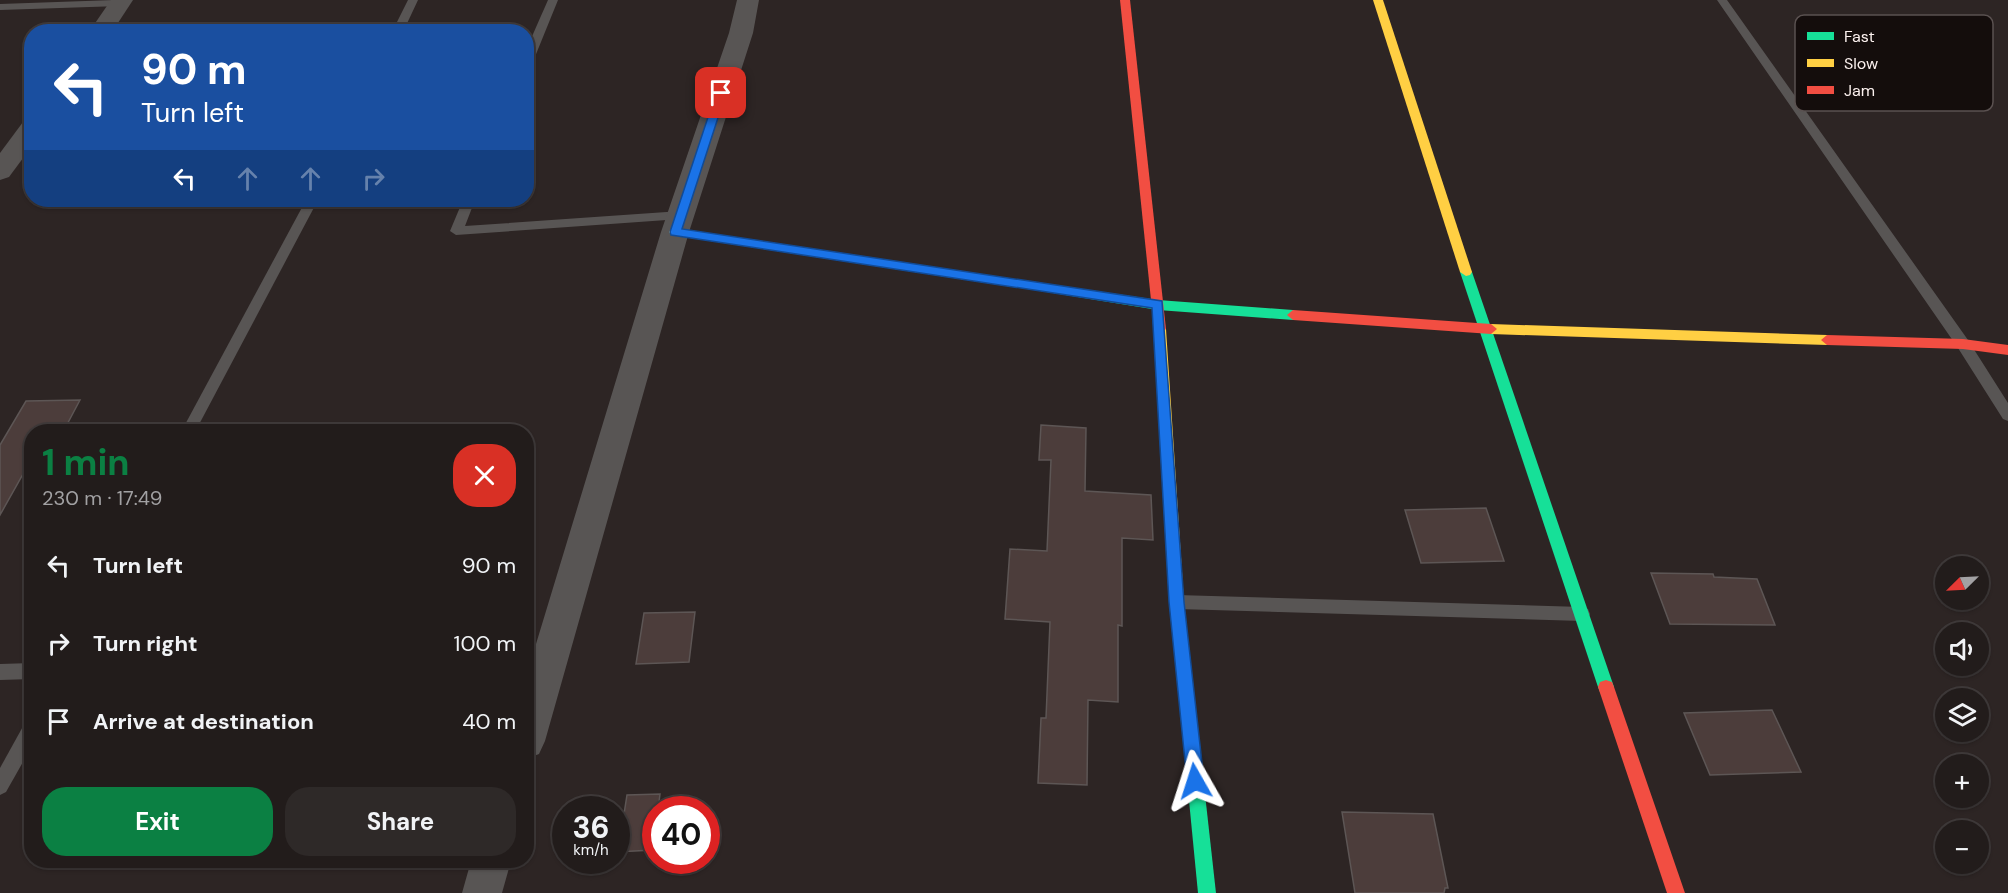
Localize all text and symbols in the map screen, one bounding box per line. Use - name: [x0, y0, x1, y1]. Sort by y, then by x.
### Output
- legend: [1795, 15, 1993, 111]
- text: Fast: [1844, 26, 1875, 47]
- text: 90 m: [141, 42, 247, 97]
- icon: left: [42, 48, 120, 126]
- text: Slow: [1844, 53, 1878, 74]
- pin: [695, 67, 746, 118]
- icon: arrive: [704, 76, 737, 109]
- text: Jam: [1844, 80, 1875, 101]
- text: Turn left: [141, 95, 244, 130]
- icon: left: [168, 162, 201, 195]
- icon: ahead: [231, 162, 264, 195]
- icon: ahead: [294, 162, 327, 195]
- icon: right: [357, 162, 390, 195]
- text: 1 min: [42, 439, 130, 486]
- button: close: [453, 444, 516, 507]
- text: 230 m · 17:49: [42, 485, 162, 511]
- icon: left: [42, 549, 75, 582]
- text: Turn left: [93, 551, 183, 580]
- text: 90 m: [462, 551, 516, 580]
- north arrow: [1935, 556, 1989, 610]
- map controls: [1935, 556, 1989, 874]
- button: sound: [1935, 622, 1989, 676]
- icon: right: [42, 627, 75, 660]
- text: Turn right: [93, 629, 198, 658]
- text: 100 m: [454, 629, 516, 658]
- button: layers: [1935, 688, 1989, 742]
- icon: arrive: [42, 705, 75, 738]
- text: Arrive at destination: [93, 707, 314, 736]
- text: 40 m: [462, 707, 516, 736]
- position arrow: [1163, 749, 1227, 813]
- button: +: [1935, 754, 1989, 808]
- button: Exit: [42, 787, 273, 856]
- button: Share: [285, 787, 516, 856]
- speed limit sign: 40: [642, 796, 720, 874]
- text: 36: [572, 808, 610, 847]
- button: −: [1935, 820, 1989, 874]
- text: km/h: [573, 840, 609, 860]

